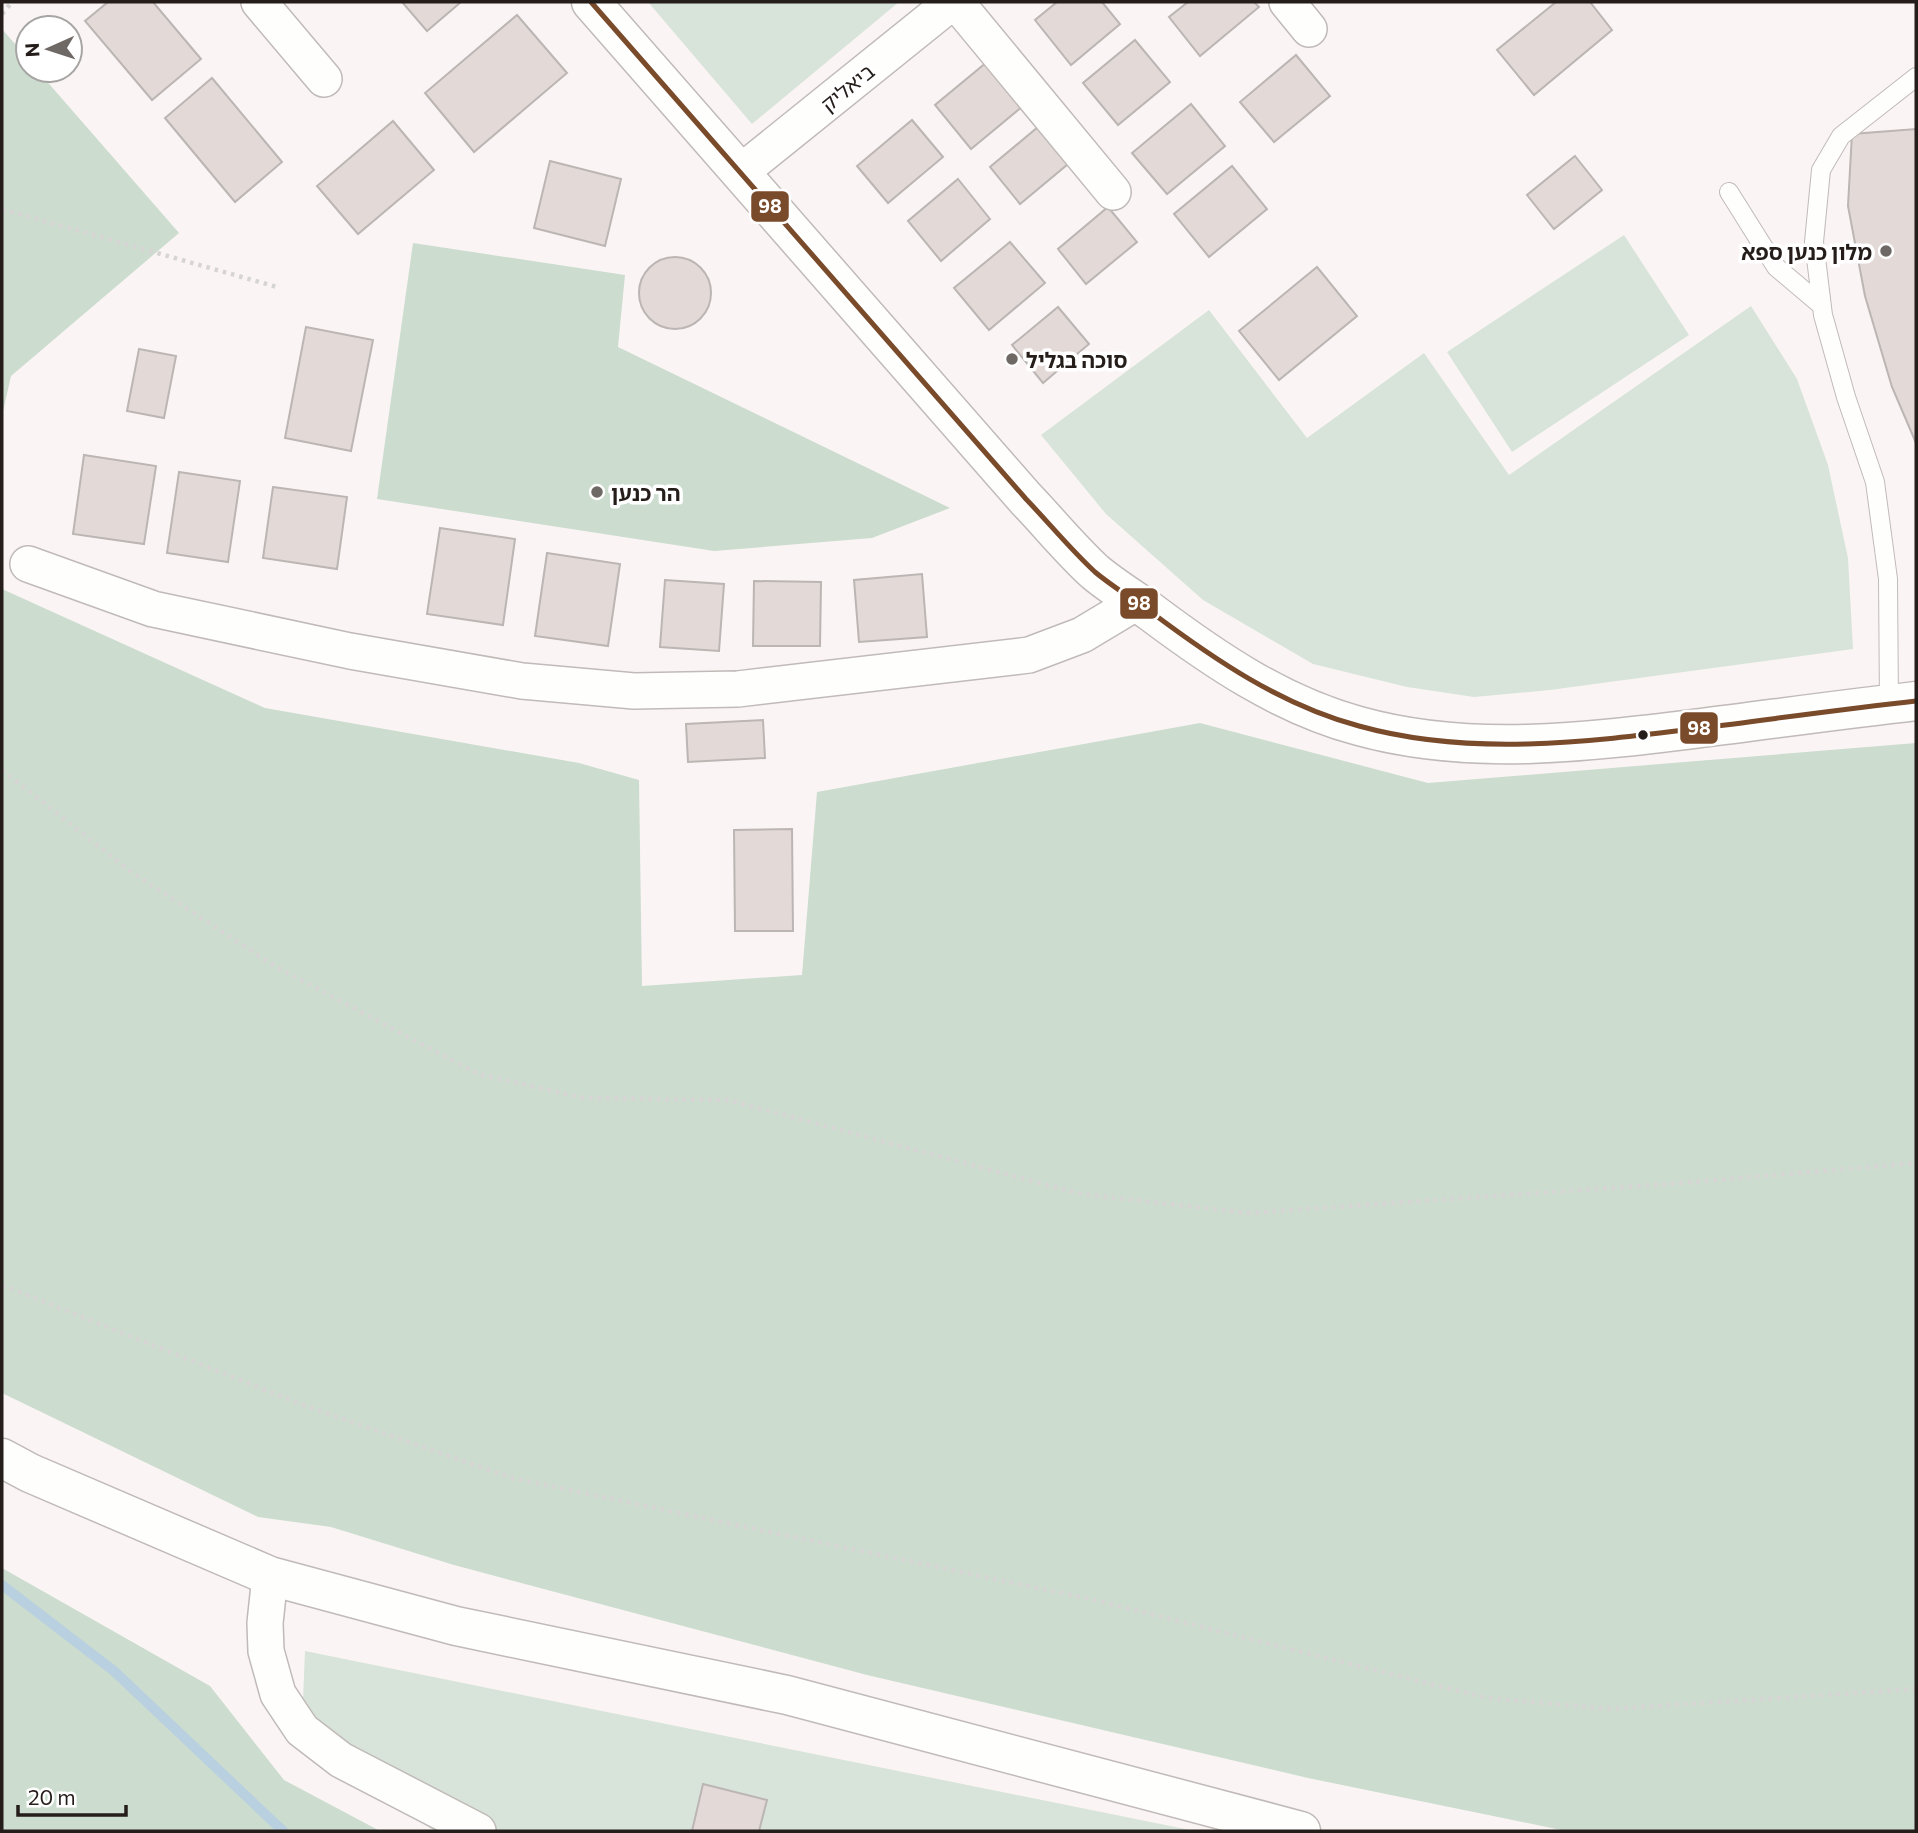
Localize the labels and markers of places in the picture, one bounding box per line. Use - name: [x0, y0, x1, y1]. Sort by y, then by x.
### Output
- place label: מלון כנען ספא: [1741, 239, 1872, 264]
- marker: מלון כנען ספא: [1878, 243, 1894, 259]
- place label: סוכה בגליל: [1026, 347, 1127, 372]
- marker: סוכה בגליל: [1004, 351, 1020, 367]
- place label: הר כנען: [611, 480, 680, 505]
- marker: הר כנען: [589, 484, 605, 500]
- unlabelled marker: [1636, 728, 1650, 742]

